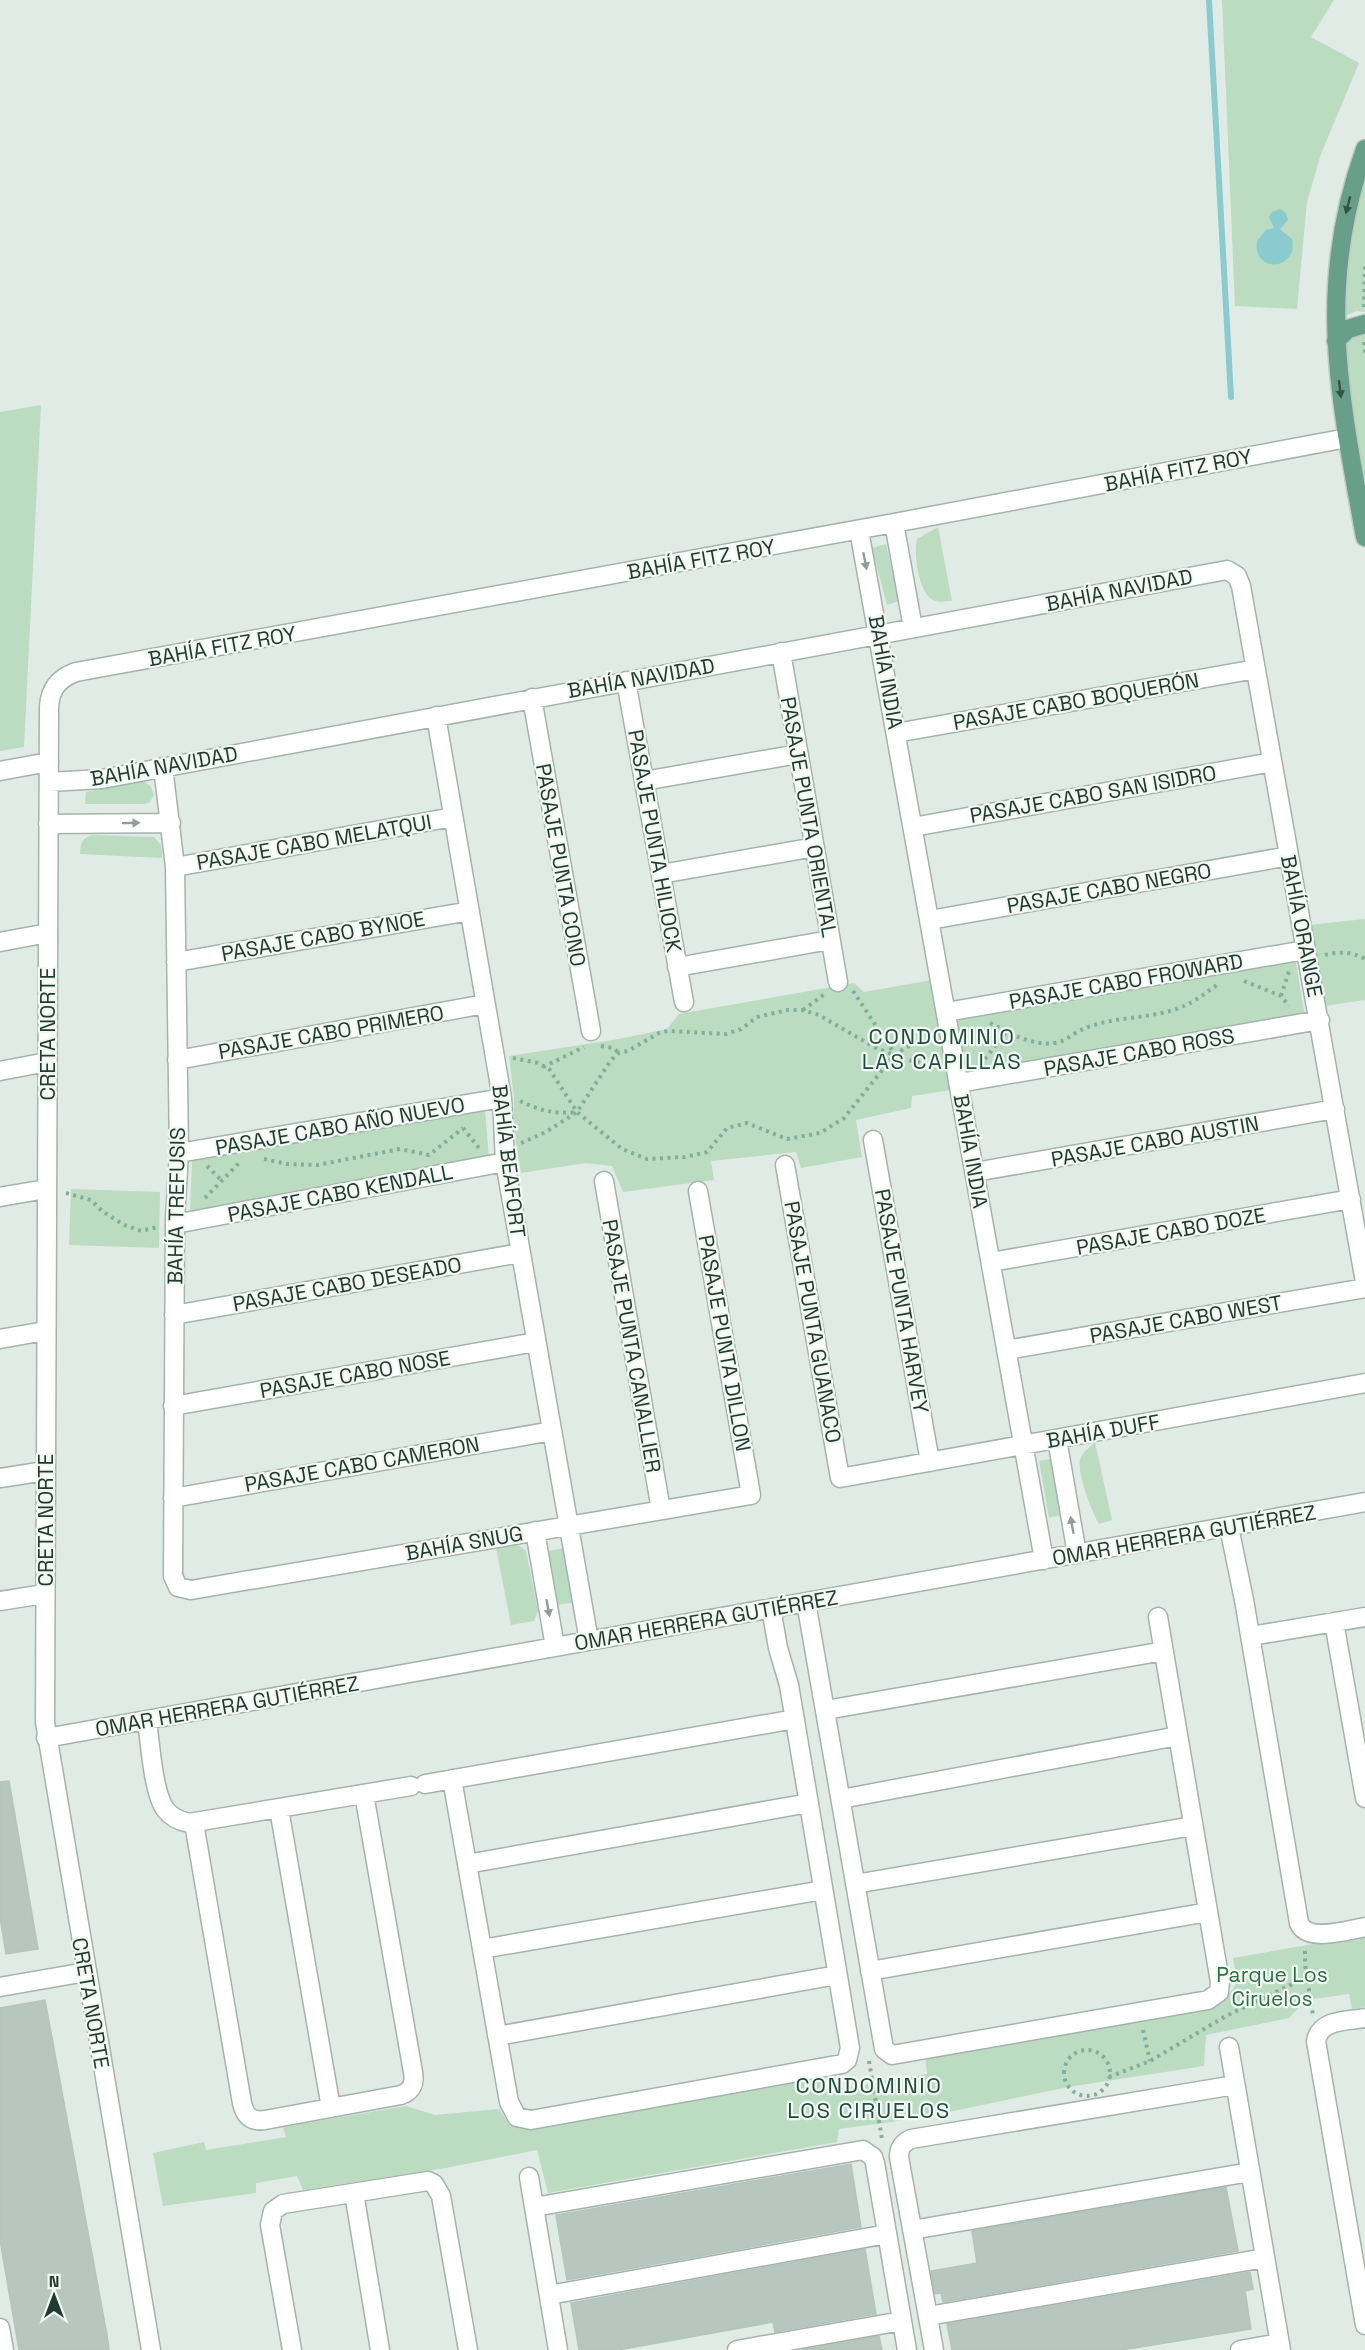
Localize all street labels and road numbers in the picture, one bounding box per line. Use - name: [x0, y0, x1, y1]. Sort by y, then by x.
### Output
- street label: BAHÍA FITZ ROY: [1102, 442, 1254, 498]
- street label: BAHÍA FITZ ROY: [625, 533, 777, 585]
- street label: BAHÍA NAVIDAD: [1043, 562, 1195, 618]
- street label: BAHÍA INDIA: [863, 613, 909, 731]
- street label: BAHÍA FITZ ROY: [146, 620, 298, 672]
- street label: BAHÍA NAVIDAD: [565, 652, 717, 704]
- street label: PASAJE CABO BOQUERÓN: [951, 666, 1201, 736]
- street label: PASAJE PUNTA ORIENTAL: [775, 695, 843, 939]
- street label: PASAJE PUNTA HILIOCK: [622, 727, 688, 955]
- street label: BAHÍA NAVIDAD: [88, 740, 240, 792]
- street label: PASAJE CABO SAN ISIDRO: [968, 759, 1218, 829]
- street label: PASAJE PUNTA CONO: [530, 761, 592, 969]
- street label: PASAJE CABO MELATQUI: [194, 808, 434, 876]
- street label: BAHÍA ORANGE: [1275, 853, 1329, 999]
- street label: PASAJE CABO NEGRO: [1005, 857, 1213, 919]
- street label: PASAJE CABO BYNOE: [219, 905, 427, 967]
- street label: PASAJE CABO FROWARD: [1007, 947, 1245, 1015]
- street label: CRETA NORTE: [34, 968, 61, 1100]
- street label: PASAJE CABO PRIMERO: [216, 999, 446, 1065]
- street label: PASAJE CABO ROSS: [1041, 1022, 1237, 1082]
- street label: BAHÍA BEAFORT: [486, 1083, 532, 1239]
- street label: PASAJE CABO AÑO NUEVO: [213, 1091, 467, 1161]
- street label: BAHÍA INDIA: [948, 1092, 994, 1210]
- street label: PASAJE CABO AUSTIN: [1049, 1109, 1261, 1173]
- street label: BAHÍA TREFUSIS: [161, 1127, 191, 1285]
- street label: PASAJE CABO KENDALL: [225, 1158, 455, 1228]
- street label: PASAJE PUNTA HARVEY: [869, 1187, 935, 1416]
- street label: PASAJE PUNTA GUANACO: [778, 1199, 848, 1445]
- street label: PASAJE CABO DOZE: [1074, 1201, 1268, 1261]
- street label: PASAJE PUNTA CANALLIER: [596, 1217, 668, 1475]
- street label: PASAJE PUNTA DILLON: [693, 1233, 757, 1453]
- street label: PASAJE CABO DESEADO: [230, 1251, 464, 1317]
- street label: PASAJE CABO WEST: [1088, 1289, 1284, 1349]
- street label: PASAJE CABO NOSE: [258, 1344, 452, 1404]
- street label: BAHÍA DUFF: [1044, 1408, 1162, 1454]
- street label: PASAJE CABO CAMERON: [242, 1430, 482, 1498]
- street label: CRETA NORTE: [32, 1454, 59, 1586]
- street label: OMAR HERRERA GUTIÉRREZ: [1050, 1499, 1318, 1571]
- street label: BAHÍA SNUG: [403, 1519, 525, 1567]
- street label: OMAR HERRERA GUTIÉRREZ: [572, 1584, 840, 1656]
- street label: OMAR HERRERA GUTIÉRREZ: [93, 1670, 361, 1742]
- street label: CRETA NORTE: [66, 1935, 116, 2071]

